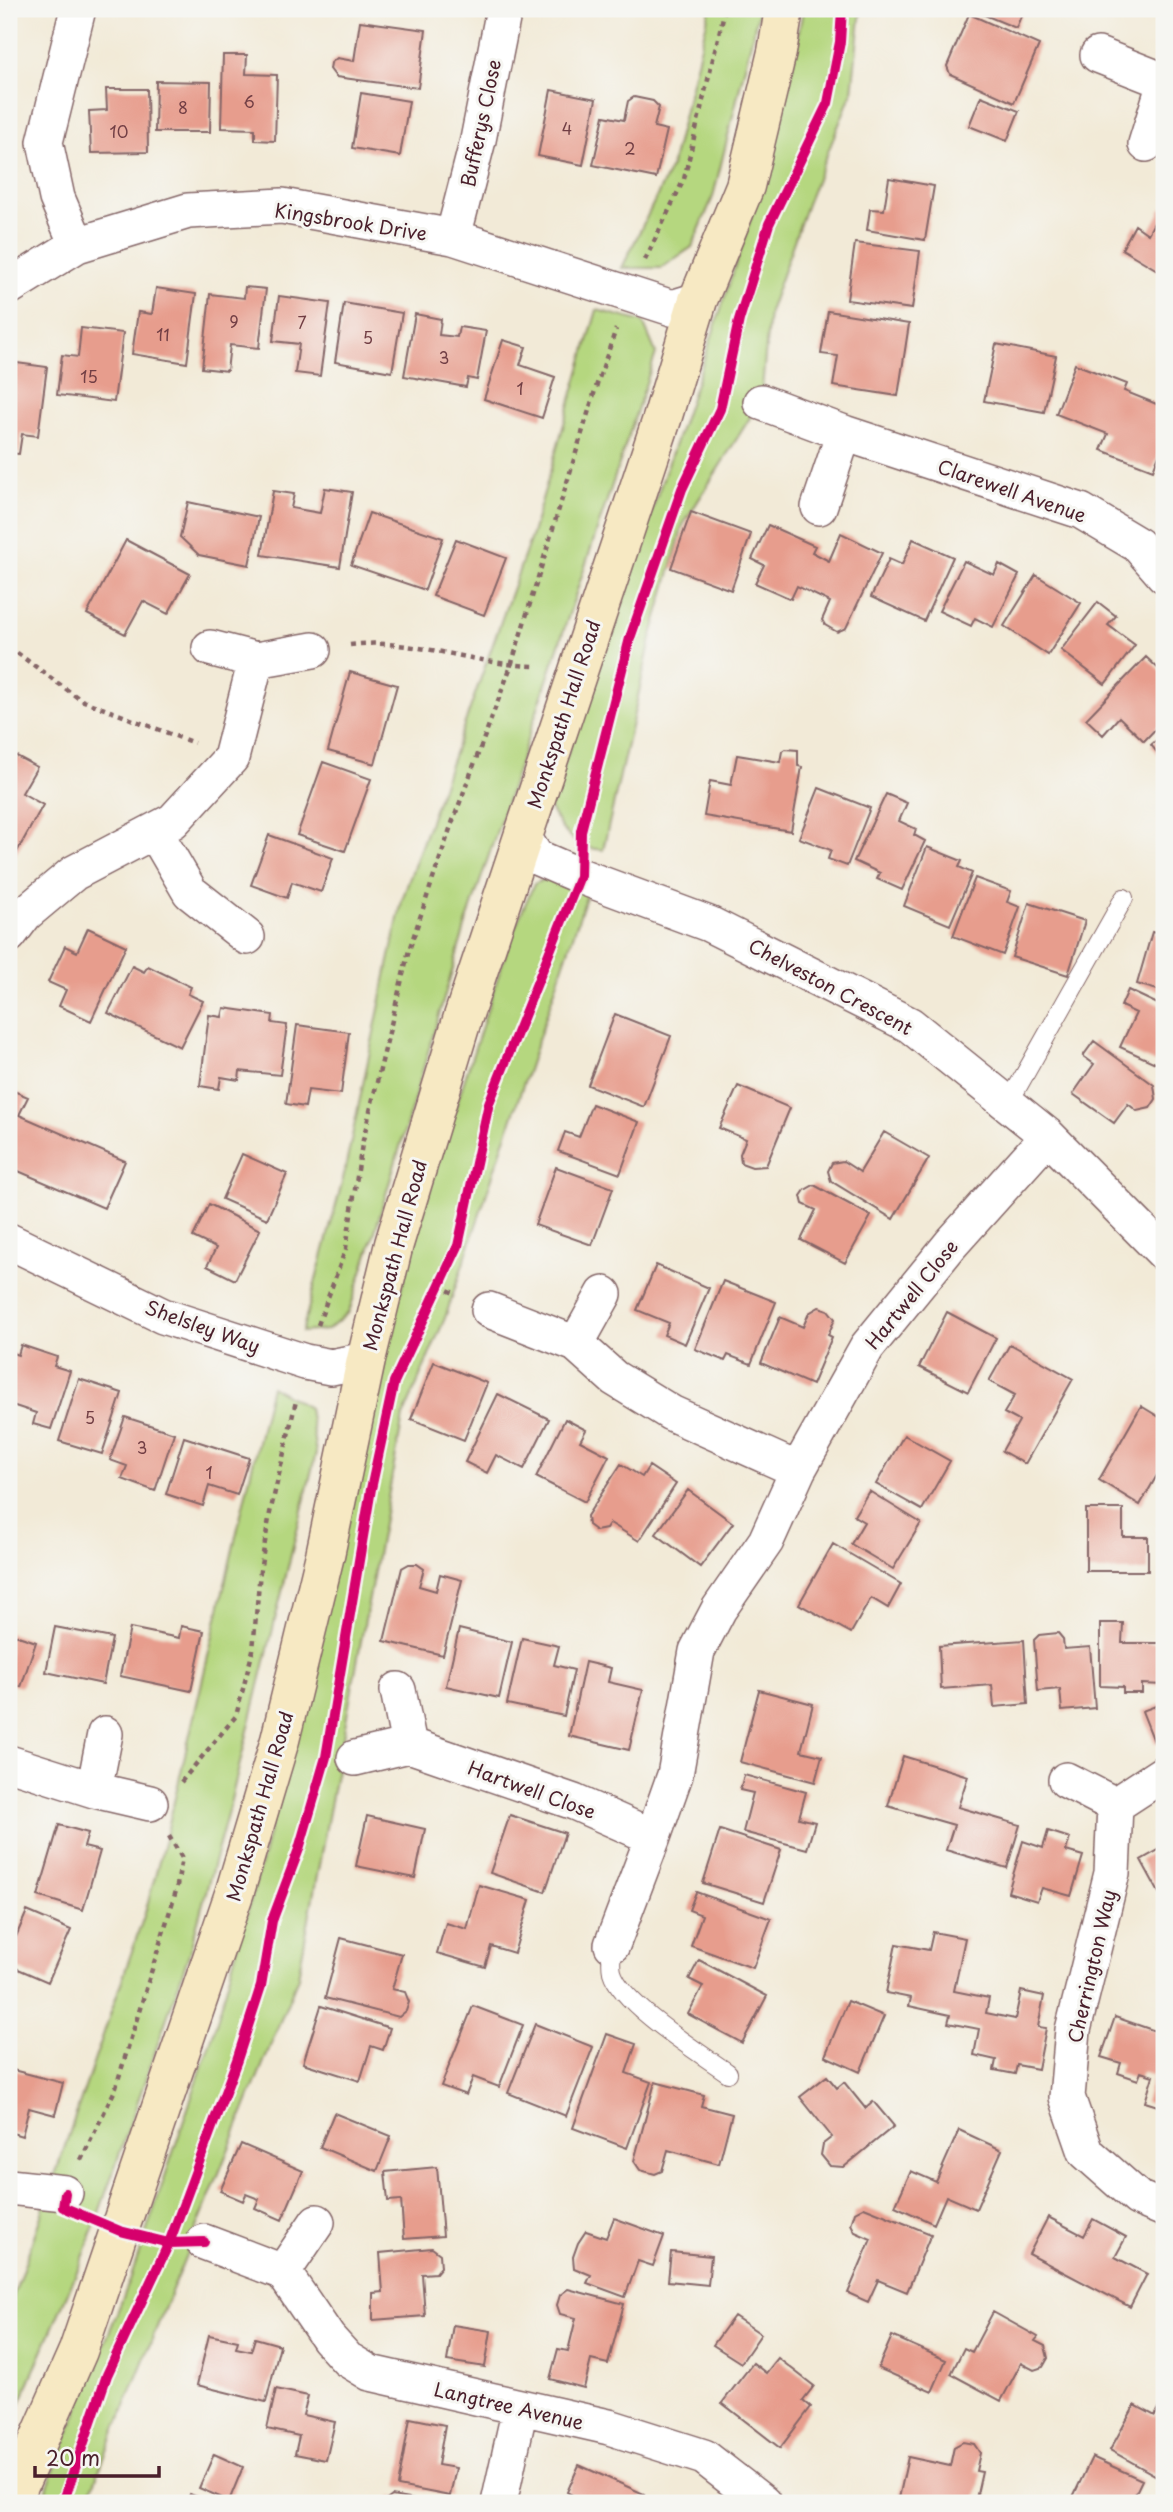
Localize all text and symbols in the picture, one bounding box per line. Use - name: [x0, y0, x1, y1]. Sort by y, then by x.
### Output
- street label: Bufferys Close: [453, 57, 507, 189]
- house number: 6: [243, 89, 255, 113]
- house number: 8: [178, 95, 188, 119]
- house number: 4: [562, 116, 572, 140]
- house number: 10: [110, 119, 128, 143]
- house number: 2: [624, 136, 636, 160]
- street label: Kingsbrook Drive: [273, 195, 429, 247]
- house number: 9: [229, 309, 239, 333]
- house number: 7: [297, 310, 307, 334]
- house number: 11: [156, 322, 170, 346]
- house number: 5: [363, 325, 373, 349]
- house number: 3: [439, 345, 449, 369]
- house number: 15: [80, 364, 98, 388]
- house number: 1: [516, 376, 524, 400]
- street label: Clarewell Avenue: [934, 451, 1090, 529]
- street label: Monkspath Hall Road: [519, 616, 607, 812]
- street label: Chelveston Crescent: [744, 931, 918, 1041]
- street label: Monkspath Hall Road: [355, 1156, 433, 1354]
- street label: Hartwell Close: [858, 1233, 964, 1355]
- street label: Shelsley Way: [142, 1292, 264, 1360]
- house number: 5: [85, 1405, 95, 1429]
- house number: 3: [137, 1435, 147, 1459]
- house number: 1: [205, 1460, 213, 1484]
- street label: Monkspath Hall Road: [218, 1708, 300, 1904]
- street label: Hartwell Close: [464, 1753, 600, 1825]
- street label: Cherrington Way: [1060, 1886, 1122, 2046]
- street label: Langtree Avenue: [432, 2374, 586, 2436]
- scale bar: [35, 2435, 159, 2479]
- text: 20 m: [46, 2441, 100, 2473]

